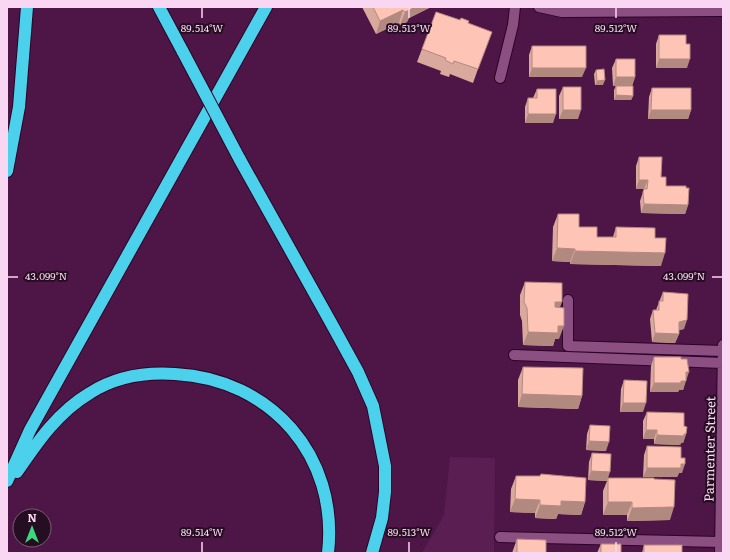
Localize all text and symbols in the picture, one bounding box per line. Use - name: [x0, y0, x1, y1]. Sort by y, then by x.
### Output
- text: 89.514°W: [181, 20, 223, 35]
- text: 89.513°W: [388, 20, 431, 35]
- text: 89.512°W: [595, 20, 637, 35]
- text: 43.099°N: [25, 268, 67, 283]
- text: 43.099°N: [663, 268, 705, 283]
- street label: Parmenter Street: [699, 395, 719, 502]
- north arrow: [12, 508, 52, 548]
- text: N: [27, 509, 37, 525]
- text: 89.514°W: [181, 524, 223, 539]
- text: 89.513°W: [388, 524, 431, 539]
- text: 89.512°W: [595, 524, 637, 539]

